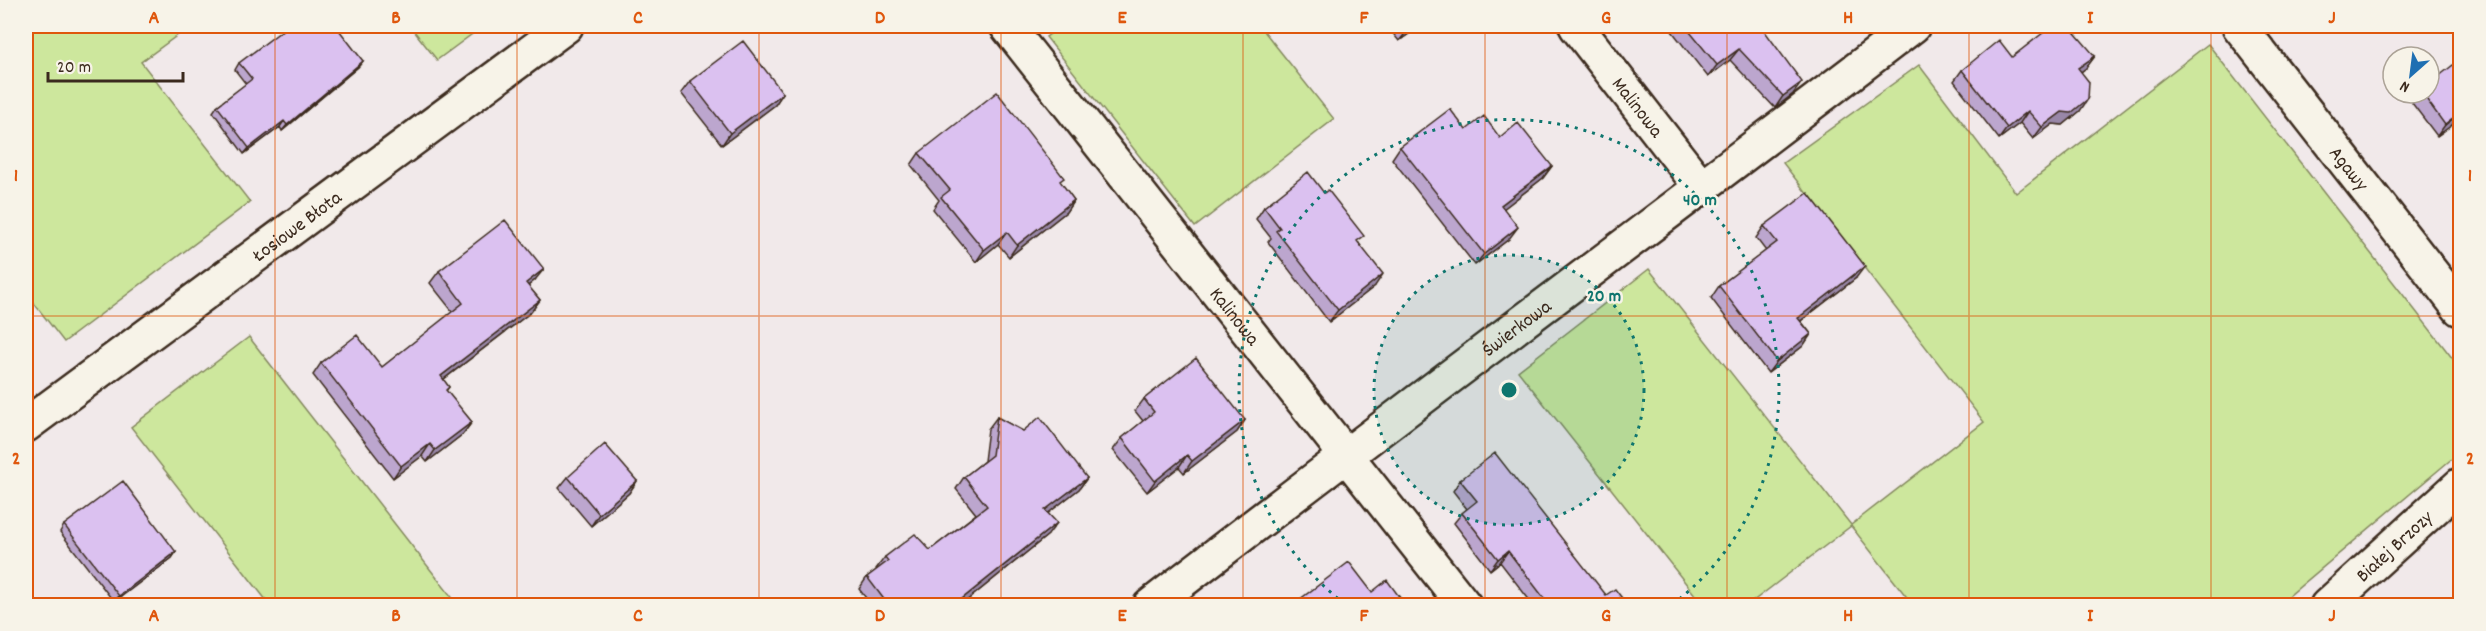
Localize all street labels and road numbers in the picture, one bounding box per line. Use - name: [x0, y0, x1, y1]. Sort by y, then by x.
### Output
- street label: Malinowa: [1604, 72, 1669, 145]
- street label: Agawy: [2321, 141, 2374, 199]
- street label: Łosiowe Błota: [247, 185, 349, 271]
- street label: Kalinowa: [1201, 282, 1266, 353]
- street label: Świerkowa: [1477, 294, 1559, 365]
- street label: Białej Brzozy: [2351, 505, 2441, 590]

